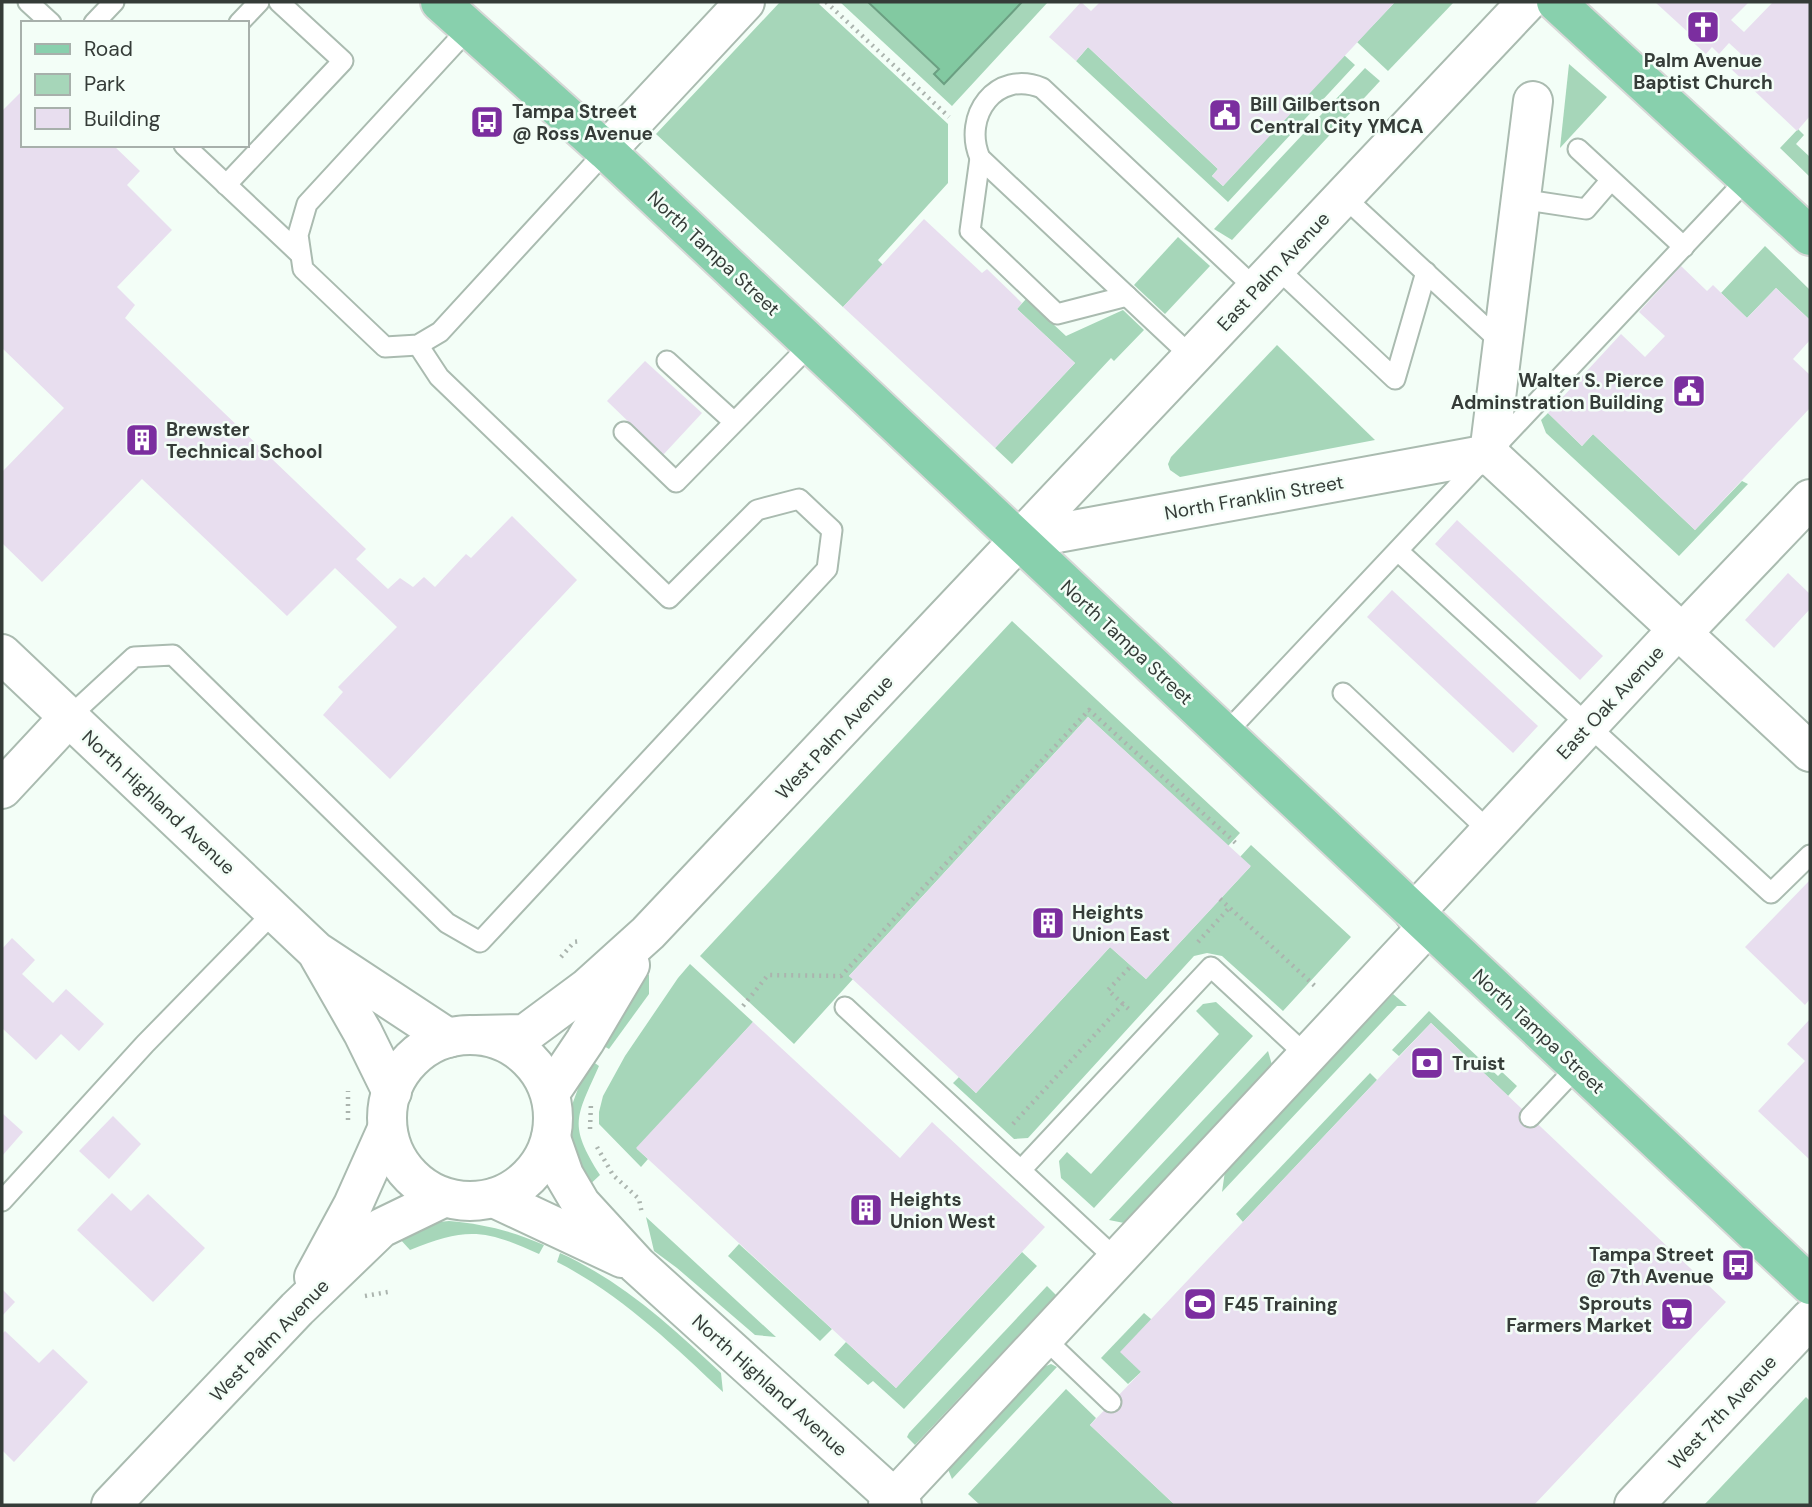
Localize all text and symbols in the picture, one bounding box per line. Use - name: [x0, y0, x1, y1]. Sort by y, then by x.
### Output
- church icon: Palm Avenue Baptist Church: [1684, 8, 1722, 46]
- legend: [21, 21, 248, 147]
- text: Road: [84, 35, 133, 63]
- place label: Palm Avenue Baptist Church: [1633, 48, 1773, 95]
- text: Park: [84, 70, 126, 98]
- place label: Bill Gilbertson Central City YMCA: [1250, 92, 1424, 139]
- public building icon: Bill Gilbertson Central City YMCA: [1206, 96, 1244, 134]
- place label: Tampa Street @ Ross Avenue: [512, 99, 653, 146]
- bus stop icon: Tampa Street @ Ross Avenue: [468, 103, 506, 141]
- text: Building: [84, 105, 161, 133]
- street label: North Tampa Street: [642, 185, 785, 321]
- street label: East Palm Avenue: [1212, 206, 1335, 336]
- place label: Walter S. Pierce Adminstration Building: [1451, 368, 1664, 415]
- public building icon: Walter S. Pierce Adminstration Building: [1670, 372, 1708, 410]
- place label: Brewster Technical School: [166, 417, 323, 464]
- building icon: Brewster Technical School: [123, 421, 161, 459]
- street label: North Franklin Street: [1163, 469, 1346, 526]
- street label: North Tampa Street: [1055, 574, 1198, 710]
- street label: East Oak Avenue: [1551, 640, 1670, 765]
- street label: West Palm Avenue: [770, 670, 899, 805]
- street label: North Highland Avenue: [77, 725, 241, 880]
- place label: Heights Union East: [1072, 900, 1170, 947]
- building icon: Heights Union East: [1029, 904, 1067, 942]
- street label: North Tampa Street: [1467, 963, 1610, 1099]
- bank icon: Truist: [1408, 1044, 1446, 1082]
- place label: Truist: [1452, 1051, 1505, 1076]
- place label: Heights Union West: [890, 1187, 996, 1234]
- building icon: Heights Union West: [847, 1191, 885, 1229]
- place label: Tampa Street @ 7th Avenue: [1586, 1242, 1714, 1289]
- bus stop icon: Tampa Street @ 7th Avenue: [1719, 1246, 1757, 1284]
- street label: West Palm Avenue: [204, 1274, 334, 1407]
- sports icon: F45 Training: [1181, 1285, 1219, 1323]
- place label: Sprouts Farmers Market: [1506, 1291, 1652, 1338]
- place label: F45 Training: [1224, 1292, 1338, 1317]
- supermarket icon: Sprouts Farmers Market: [1658, 1295, 1696, 1333]
- street label: North Highland Avenue: [687, 1309, 853, 1462]
- street label: West 7th Avenue: [1663, 1350, 1782, 1475]

